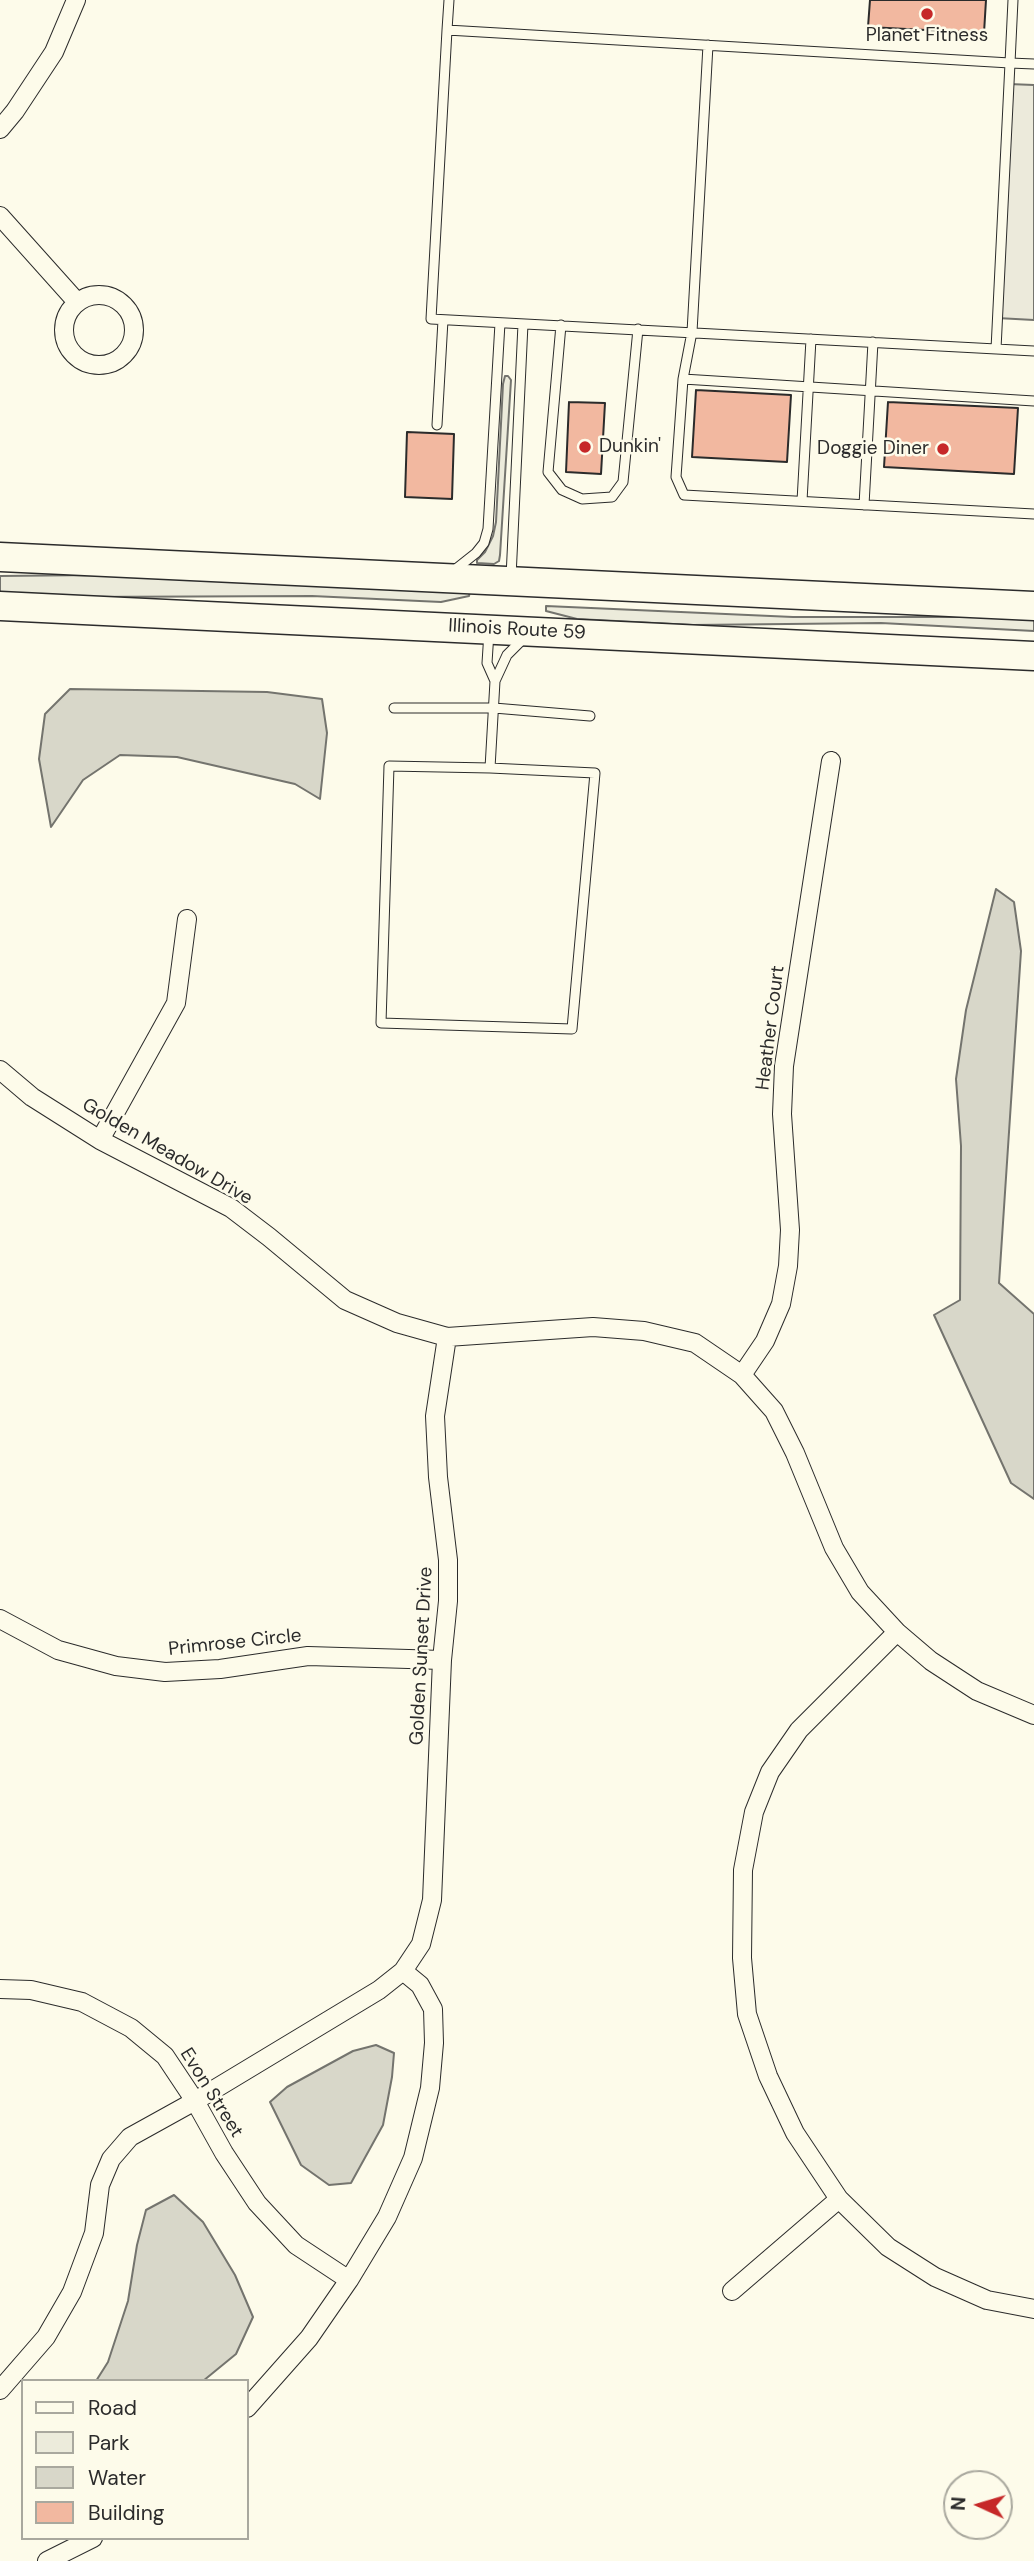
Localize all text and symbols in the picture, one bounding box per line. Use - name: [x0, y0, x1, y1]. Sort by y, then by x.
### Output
- marker: Planet Fitness: [919, 6, 935, 22]
- place label: Planet Fitness: [866, 25, 988, 47]
- place label: Dunkin': [599, 436, 661, 458]
- place label: Doggie Diner: [817, 438, 929, 460]
- marker: Dunkin': [577, 439, 593, 455]
- marker: Doggie Diner: [935, 441, 951, 457]
- street label: Illinois Route 59: [448, 615, 586, 645]
- street label: Heather Court: [752, 964, 790, 1092]
- street label: Golden Meadow Drive: [78, 1094, 256, 1210]
- street label: Golden Sunset Drive: [406, 1566, 438, 1746]
- street label: Primrose Circle: [167, 1625, 303, 1661]
- street label: Evon Street: [174, 2044, 248, 2142]
- legend: [21, 2379, 248, 2540]
- text: Road: [88, 2394, 137, 2422]
- text: Park: [88, 2429, 129, 2457]
- text: Water: [88, 2464, 146, 2492]
- north arrow: [943, 2470, 1013, 2540]
- text: N: [946, 2496, 971, 2511]
- text: Building: [88, 2499, 164, 2527]

